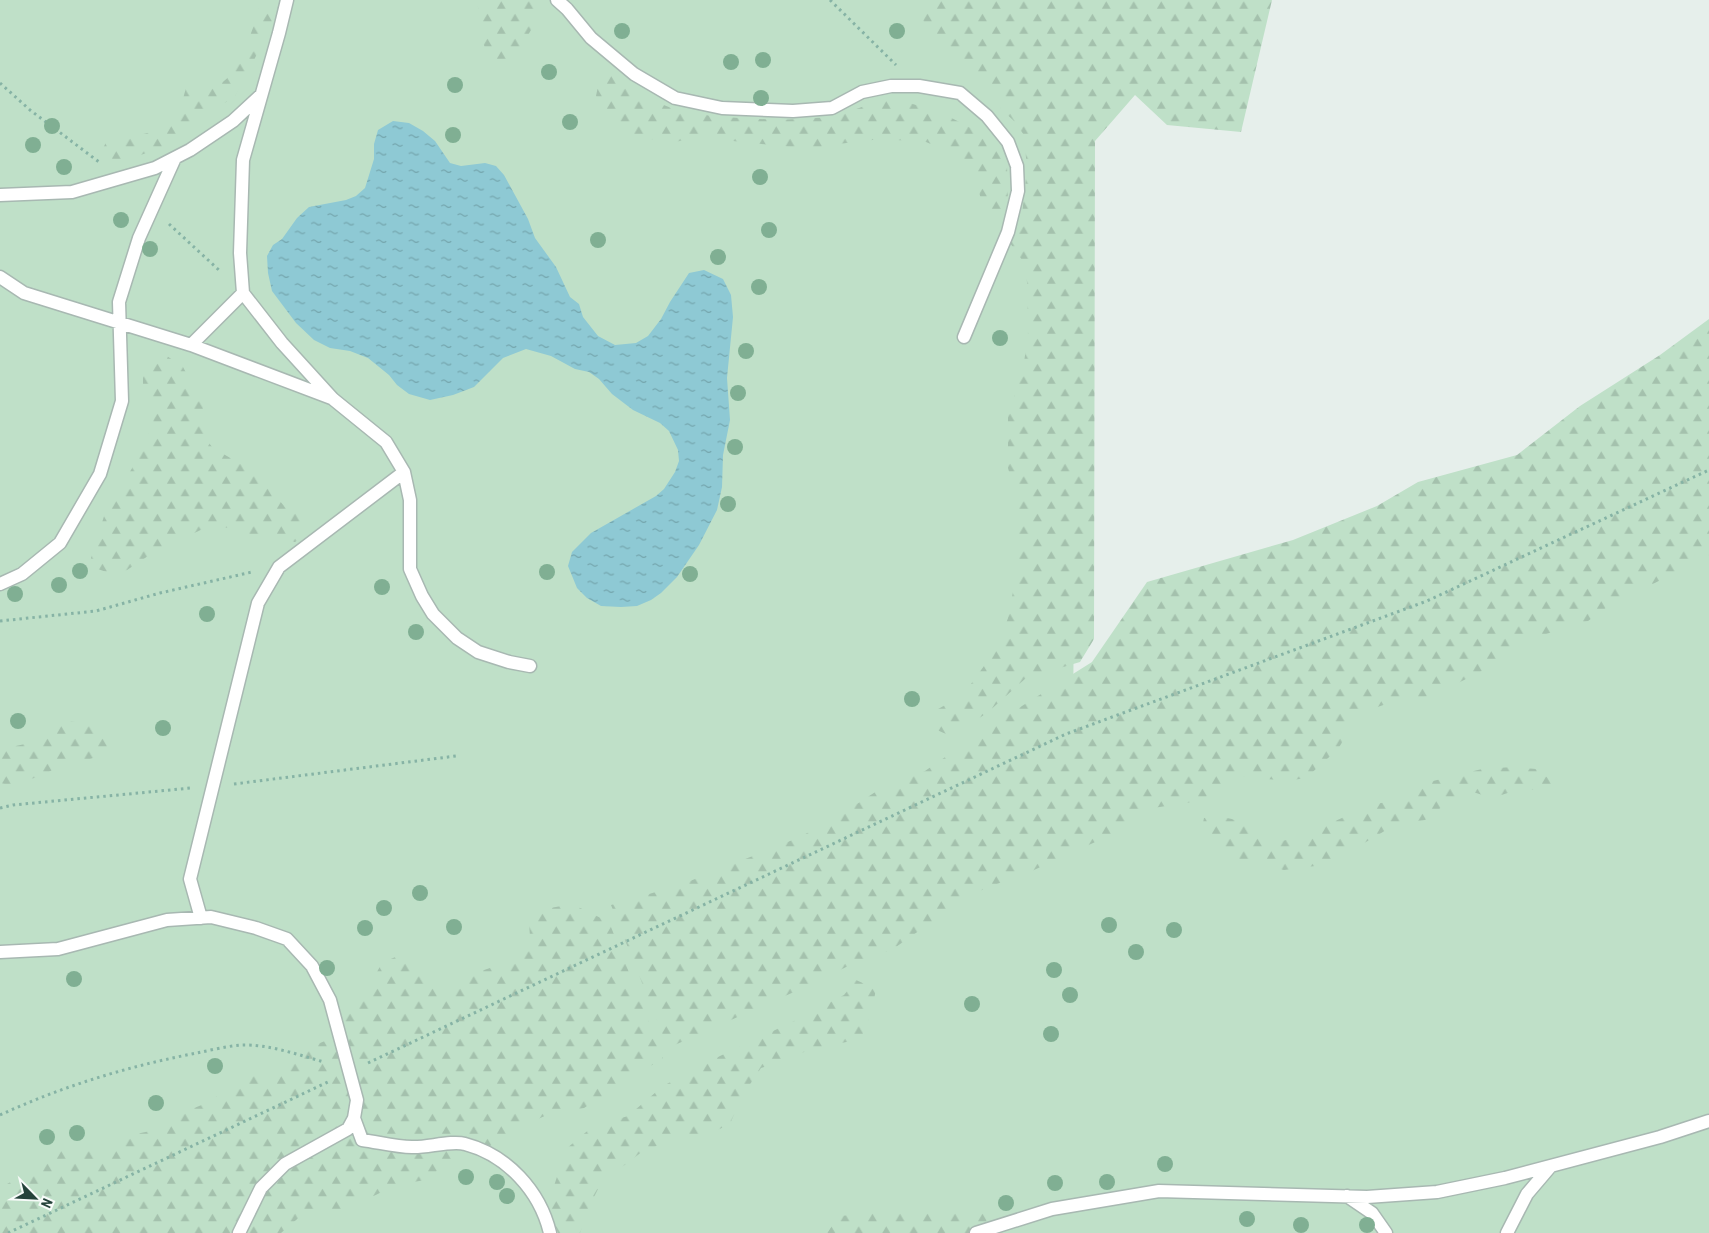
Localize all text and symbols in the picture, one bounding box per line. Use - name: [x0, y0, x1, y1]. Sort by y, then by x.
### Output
- north arrow: [10, 1173, 60, 1223]
- text: N: [38, 1196, 56, 1210]

